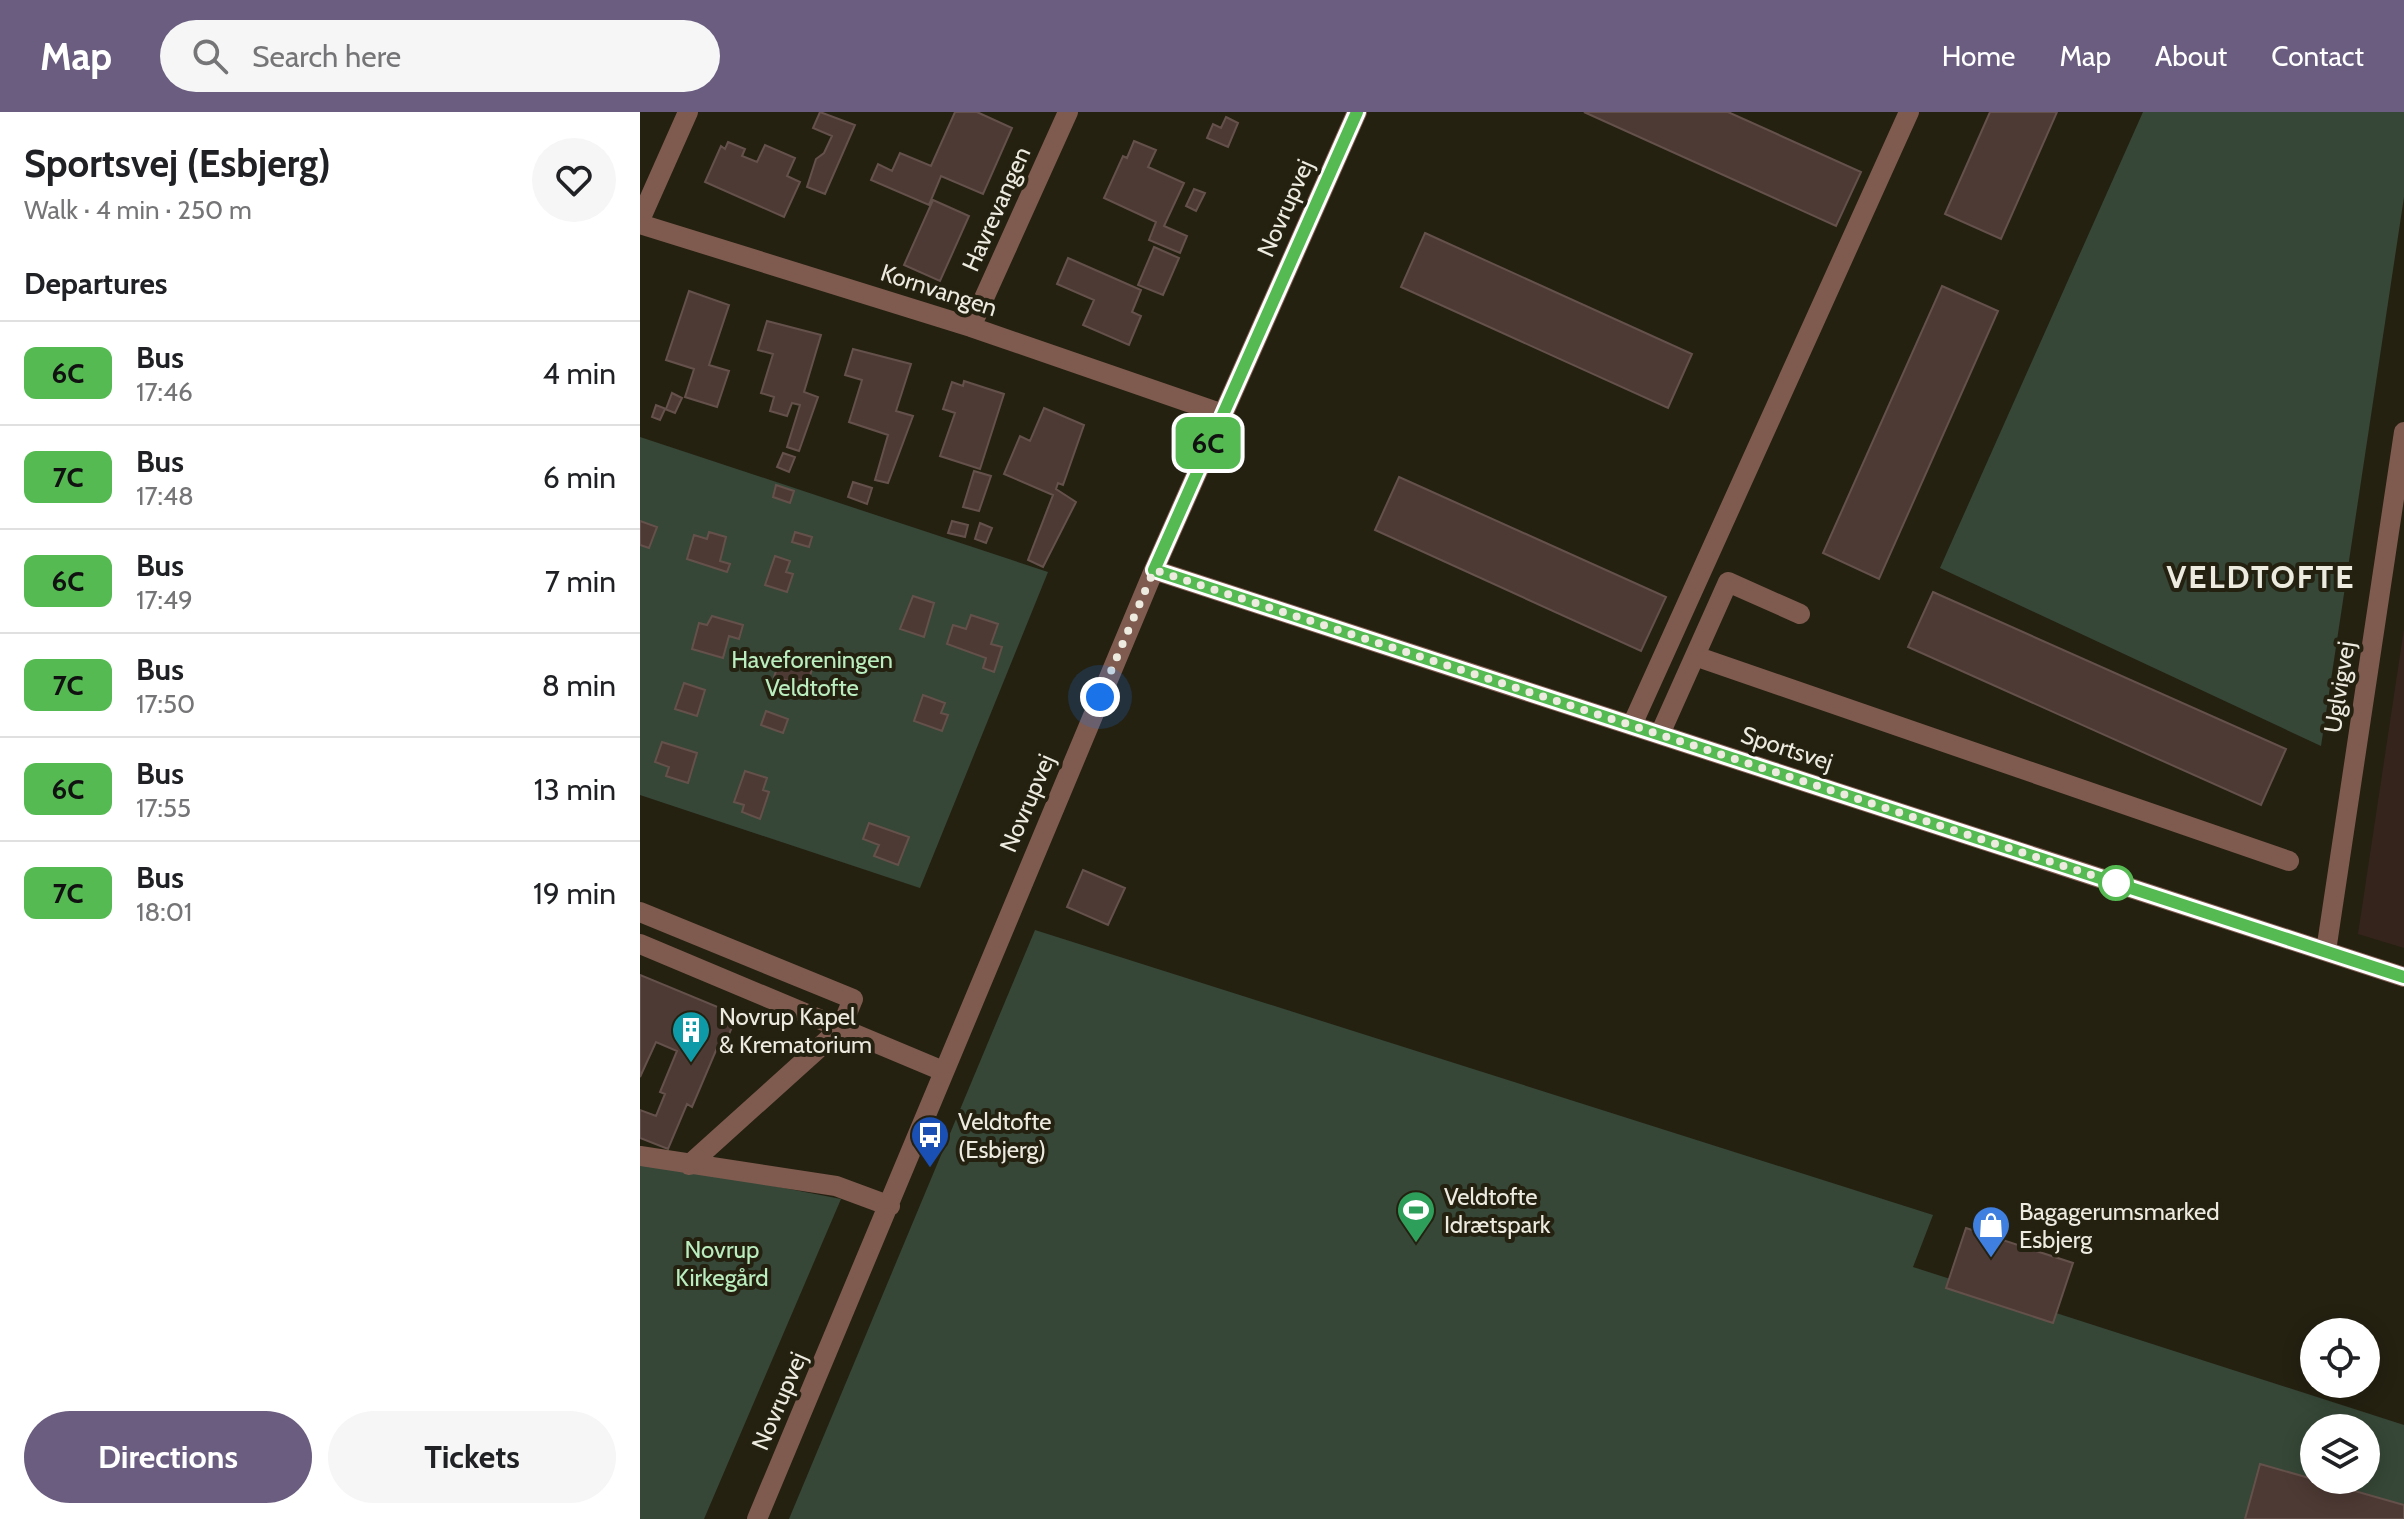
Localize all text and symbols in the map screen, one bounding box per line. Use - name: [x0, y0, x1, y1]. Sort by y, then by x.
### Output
- search box: [160, 20, 720, 92]
- text: Map: [40, 33, 112, 80]
- icon: search: [188, 34, 232, 78]
- text: Search here: [252, 38, 401, 75]
- text: Home: [1942, 39, 2015, 73]
- text: Map: [2059, 39, 2111, 73]
- text: About: [2155, 39, 2227, 73]
- text: Contact: [2271, 39, 2364, 73]
- button: heart: [532, 138, 616, 222]
- text: Sportsvej (Esbjerg): [24, 140, 331, 187]
- street label: Havrevangen: [956, 142, 1036, 276]
- street label: Novrupvej: [1251, 155, 1319, 261]
- text: Walk · 4 min · 250 m: [24, 194, 252, 226]
- street label: Kornvangen: [877, 258, 1001, 322]
- text: Departures: [24, 265, 168, 302]
- text: Bus: [136, 339, 184, 376]
- text: 4 min: [542, 355, 616, 392]
- text: 6C: [52, 356, 84, 390]
- text: 17:46: [136, 376, 193, 408]
- line badge: 6C: [1172, 417, 1244, 469]
- text: 6C: [1192, 426, 1224, 460]
- text: Bus: [136, 443, 184, 480]
- text: 6 min: [543, 459, 616, 496]
- text: 7C: [52, 460, 84, 494]
- text: 17:48: [136, 480, 194, 512]
- text: Bus: [136, 547, 184, 584]
- district label: VELDTOFTE: [2167, 557, 2355, 596]
- text: 7 min: [545, 563, 616, 600]
- text: 6C: [52, 564, 84, 598]
- text: 17:49: [136, 584, 193, 616]
- street label: Uglvigvej: [2317, 639, 2361, 735]
- park label: Haveforeningen Veldtofte: [731, 645, 893, 702]
- text: Bus: [136, 651, 184, 688]
- text: 8 min: [542, 667, 616, 704]
- text: 7C: [52, 668, 84, 702]
- your location: [1080, 677, 1120, 717]
- text: 17:50: [136, 688, 195, 720]
- street label: Sportsvej: [1737, 720, 1837, 776]
- street label: Novrupvej: [993, 750, 1061, 856]
- text: Bus: [136, 755, 184, 792]
- text: 13 min: [534, 771, 616, 808]
- text: 6C: [52, 772, 84, 806]
- text: 17:55: [136, 792, 191, 824]
- text: Bus: [136, 859, 184, 896]
- unlabelled marker: [2099, 866, 2133, 900]
- text: 19 min: [533, 875, 616, 912]
- text: 7C: [52, 876, 84, 910]
- text: 18:01: [136, 896, 192, 928]
- place label: Novrup Kapel & Krematorium: [719, 1002, 872, 1059]
- building icon: Novrup Kapel & Krematorium: [670, 1009, 712, 1064]
- place label: Veldtofte (Esbjerg): [958, 1107, 1052, 1164]
- bus stop icon: Veldtofte (Esbjerg): [909, 1114, 951, 1169]
- place label: Veldtofte Idrætspark: [1444, 1182, 1551, 1239]
- sports icon: Veldtofte Idrætspark: [1395, 1189, 1437, 1244]
- place label: Bagagerumsmarked Esbjerg: [2019, 1197, 2220, 1254]
- shop icon: Bagagerumsmarked Esbjerg: [1970, 1204, 2012, 1259]
- park label: Novrup Kirkegård: [675, 1235, 769, 1292]
- map controls: [2300, 1318, 2380, 1494]
- button: locate: [2300, 1318, 2380, 1398]
- street label: Novrupvej: [745, 1348, 813, 1454]
- button: Directions: [24, 1411, 312, 1503]
- button: Tickets: [328, 1411, 616, 1503]
- button: layers: [2300, 1414, 2380, 1494]

